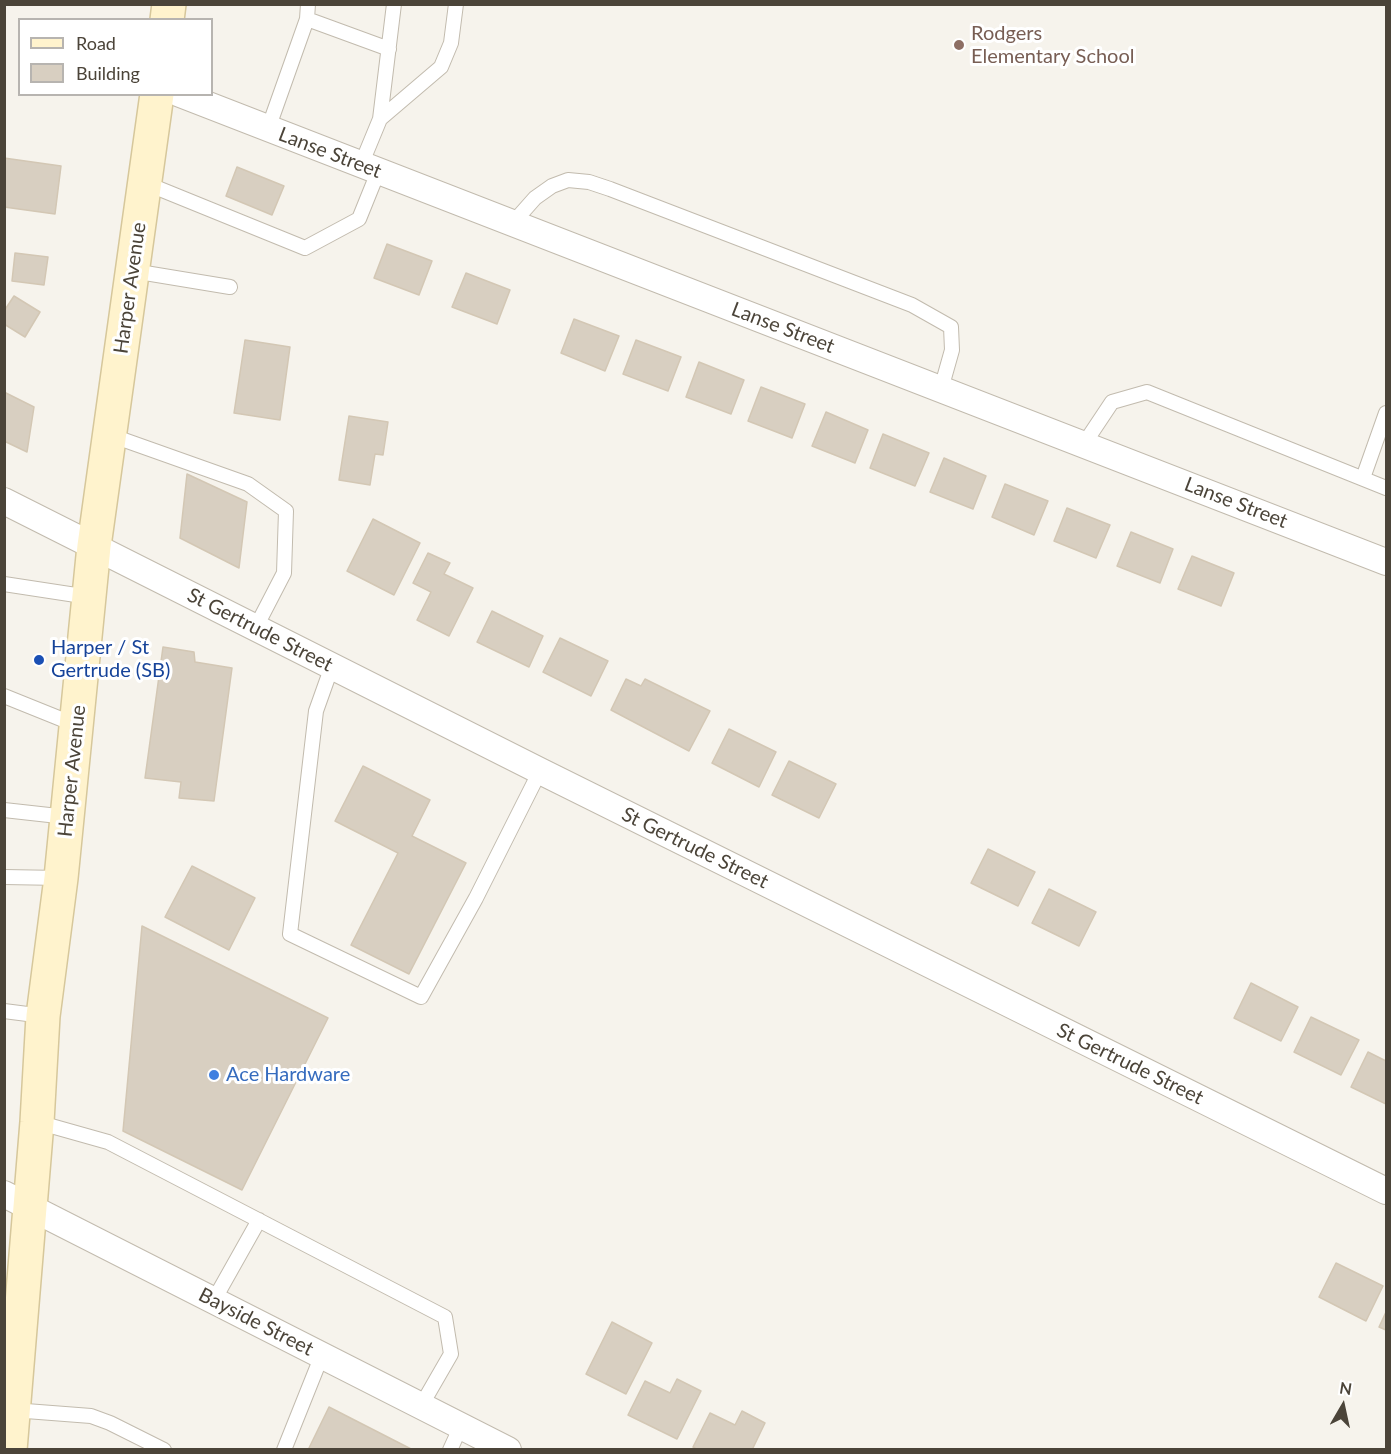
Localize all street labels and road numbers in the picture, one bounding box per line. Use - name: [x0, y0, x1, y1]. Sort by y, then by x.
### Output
- street label: Lanse Street: [275, 122, 385, 184]
- street label: Harper Avenue: [109, 221, 151, 355]
- street label: Lanse Street: [728, 297, 838, 359]
- street label: Lanse Street: [1181, 472, 1291, 534]
- street label: St Gertrude Street: [183, 583, 337, 677]
- street label: Harper Avenue: [53, 704, 91, 838]
- street label: St Gertrude Street: [618, 802, 772, 894]
- street label: St Gertrude Street: [1053, 1018, 1207, 1110]
- street label: Bayside Street: [195, 1283, 317, 1361]

